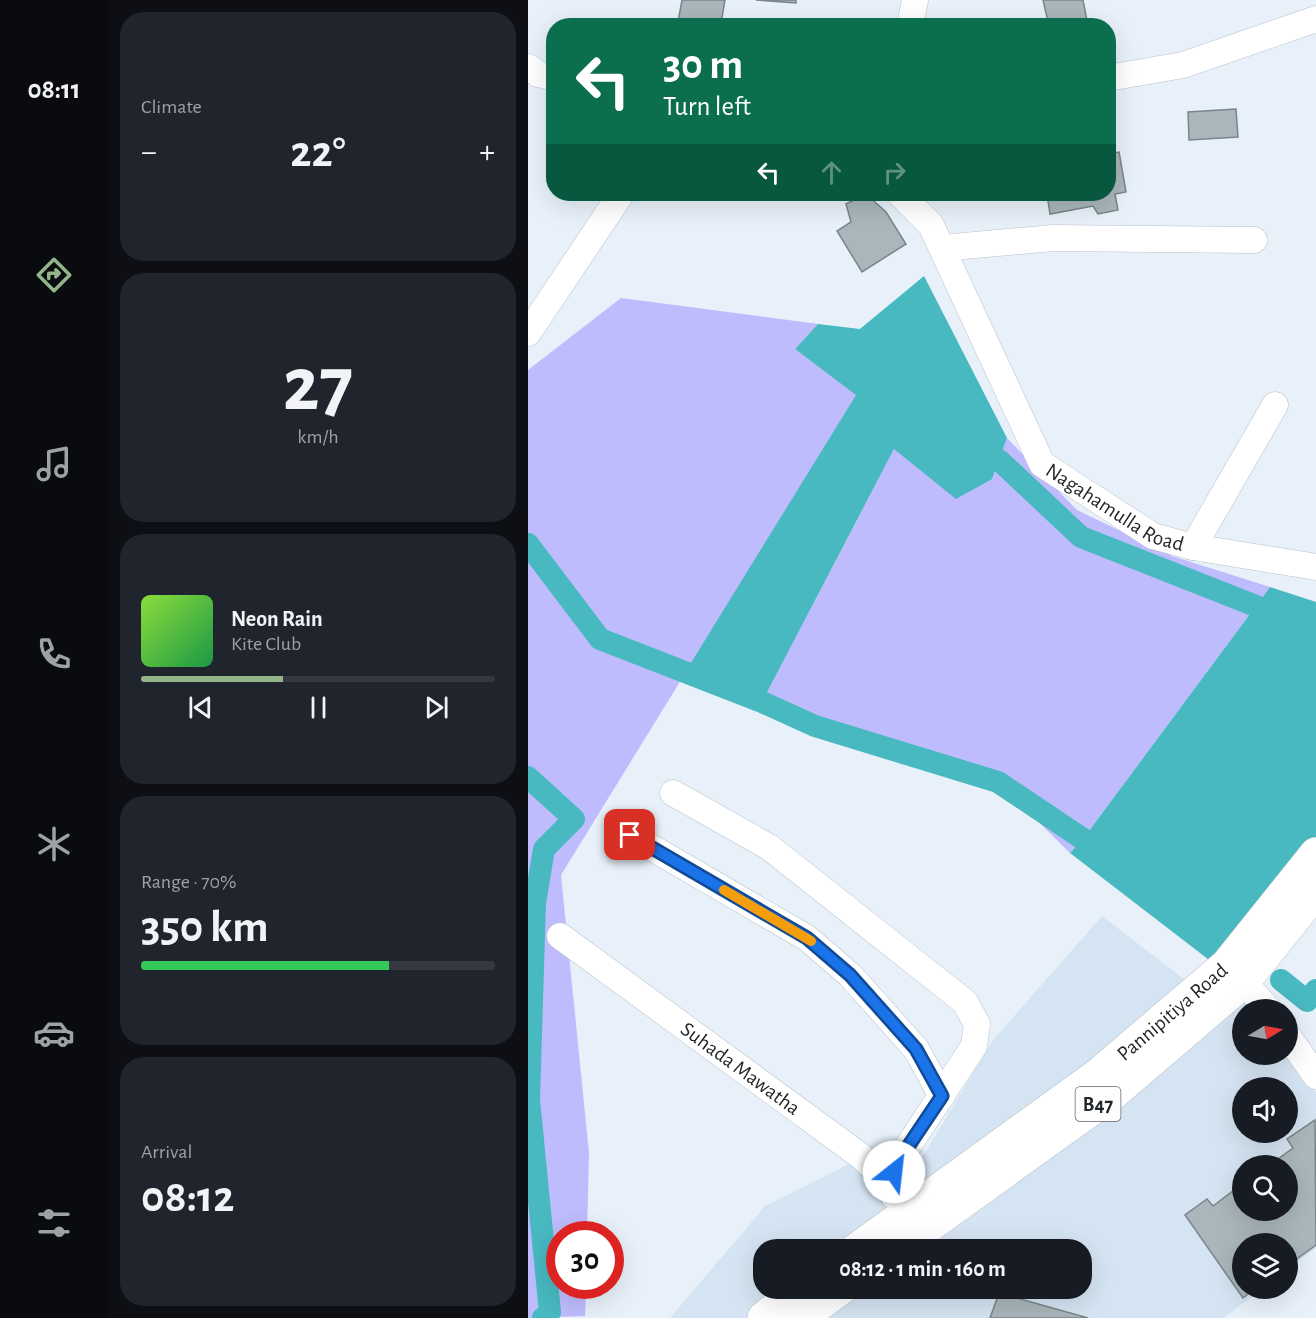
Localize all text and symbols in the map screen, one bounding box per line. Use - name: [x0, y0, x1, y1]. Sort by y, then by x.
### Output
- icon: left: [564, 42, 642, 120]
- text: 30 m: [663, 44, 743, 86]
- text: 08:11: [27, 76, 81, 103]
- text: Turn left: [663, 93, 751, 120]
- text: Climate: [141, 97, 202, 117]
- text: 22°: [290, 130, 346, 175]
- text: −: [141, 136, 157, 169]
- text: +: [479, 136, 495, 169]
- icon: left: [752, 156, 785, 189]
- icon: ahead: [815, 156, 848, 189]
- icon: right: [878, 156, 911, 189]
- icon: directions: [33, 254, 75, 296]
- text: 27: [283, 347, 353, 425]
- text: km/h: [297, 427, 339, 447]
- icon: music: [33, 443, 75, 485]
- street label: Nagahamulla Road: [1042, 460, 1186, 555]
- text: Neon Rain: [231, 608, 323, 630]
- icon: phone: [33, 633, 75, 675]
- text: Kite Club: [231, 634, 301, 654]
- icon: previous: [184, 691, 217, 724]
- icon: pause: [302, 691, 335, 724]
- icon: next: [420, 691, 453, 724]
- pin: [604, 809, 655, 860]
- icon: arrive: [613, 818, 646, 851]
- icon: climate: [33, 823, 75, 865]
- text: Range · 70%: [141, 872, 237, 892]
- text: 350 km: [141, 905, 269, 950]
- street label: Pannipitiya Road: [1113, 960, 1232, 1065]
- north arrow: [1232, 999, 1298, 1065]
- map controls: [1232, 999, 1298, 1299]
- icon: car: [33, 1012, 75, 1054]
- street label: Suhada Mawatha: [677, 1018, 804, 1119]
- button: sound: [1232, 1077, 1298, 1143]
- road number: B47: [1076, 1087, 1120, 1121]
- position arrow: [862, 1140, 926, 1204]
- text: Arrival: [141, 1142, 192, 1162]
- button: search: [1232, 1155, 1298, 1221]
- text: 08:12: [141, 1175, 234, 1220]
- icon: filters: [33, 1202, 75, 1244]
- speed limit sign: 30: [546, 1221, 624, 1299]
- button: layers: [1232, 1233, 1298, 1299]
- text: 08:12 · 1 min · 160 m: [839, 1258, 1006, 1280]

